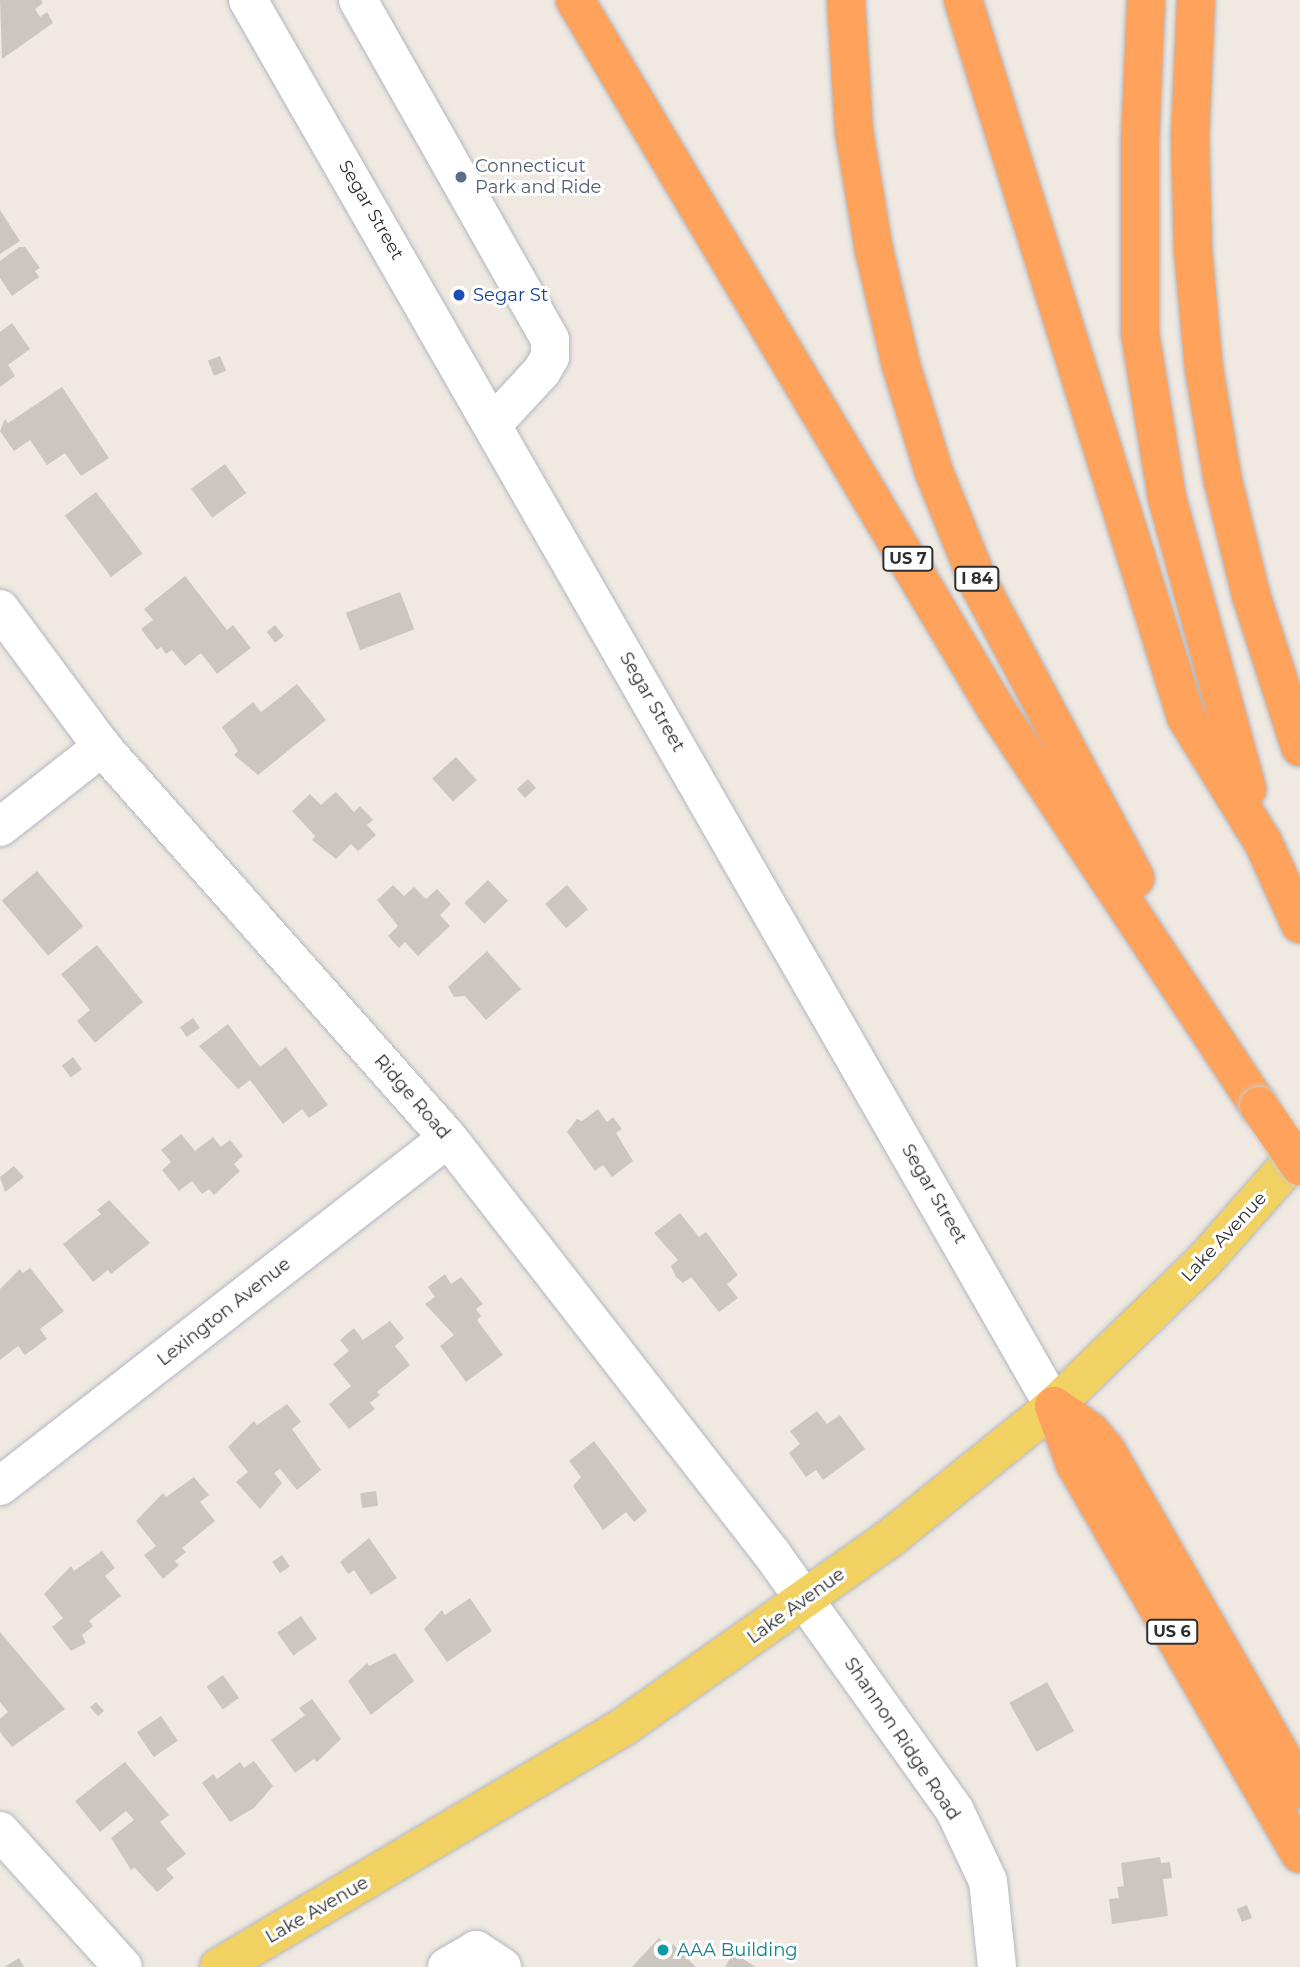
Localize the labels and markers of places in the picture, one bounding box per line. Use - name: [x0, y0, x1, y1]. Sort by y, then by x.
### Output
- place label: Connecticut Park and Ride: [475, 156, 601, 198]
- marker: Connecticut Park and Ride: [453, 169, 469, 185]
- place label: Segar St: [473, 284, 548, 306]
- marker: Segar St: [451, 287, 467, 303]
- place label: AAA Building: [677, 1939, 798, 1961]
- marker: AAA Building: [655, 1942, 671, 1958]

